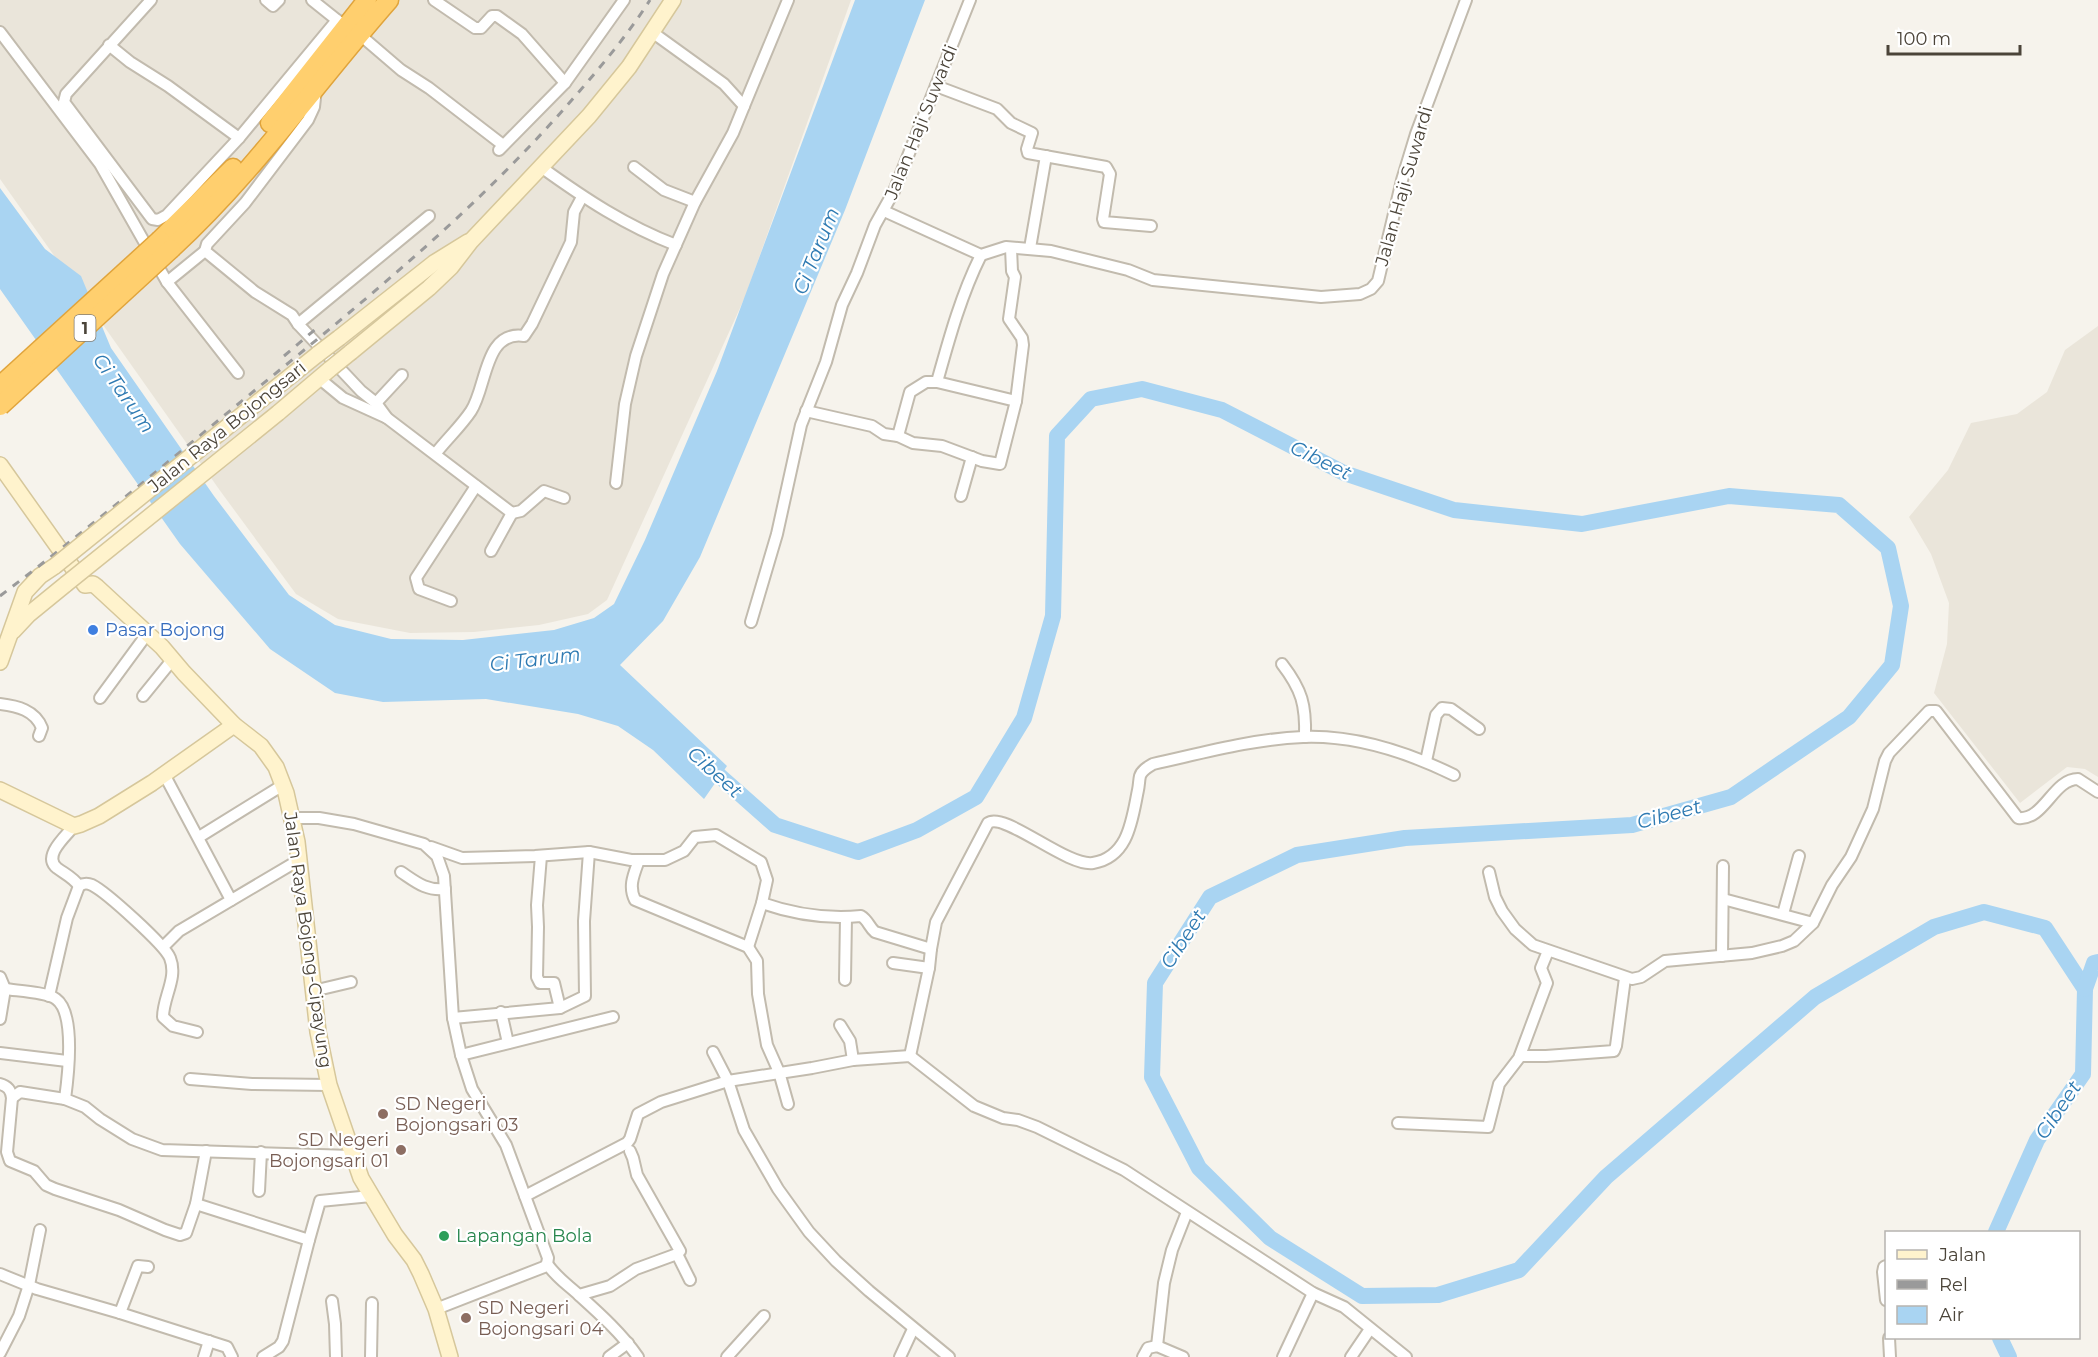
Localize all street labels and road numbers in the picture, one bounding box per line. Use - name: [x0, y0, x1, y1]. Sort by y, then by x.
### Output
- street label: Jalan Haji Suwardi: [880, 41, 962, 204]
- street label: Jalan Haji Suwardi: [1370, 104, 1437, 269]
- road number: 1: [74, 315, 96, 341]
- street label: Jalan Raya Bojongsari: [143, 357, 310, 498]
- street label: Jalan Raya Bojong-Cipayung: [279, 809, 337, 1070]

